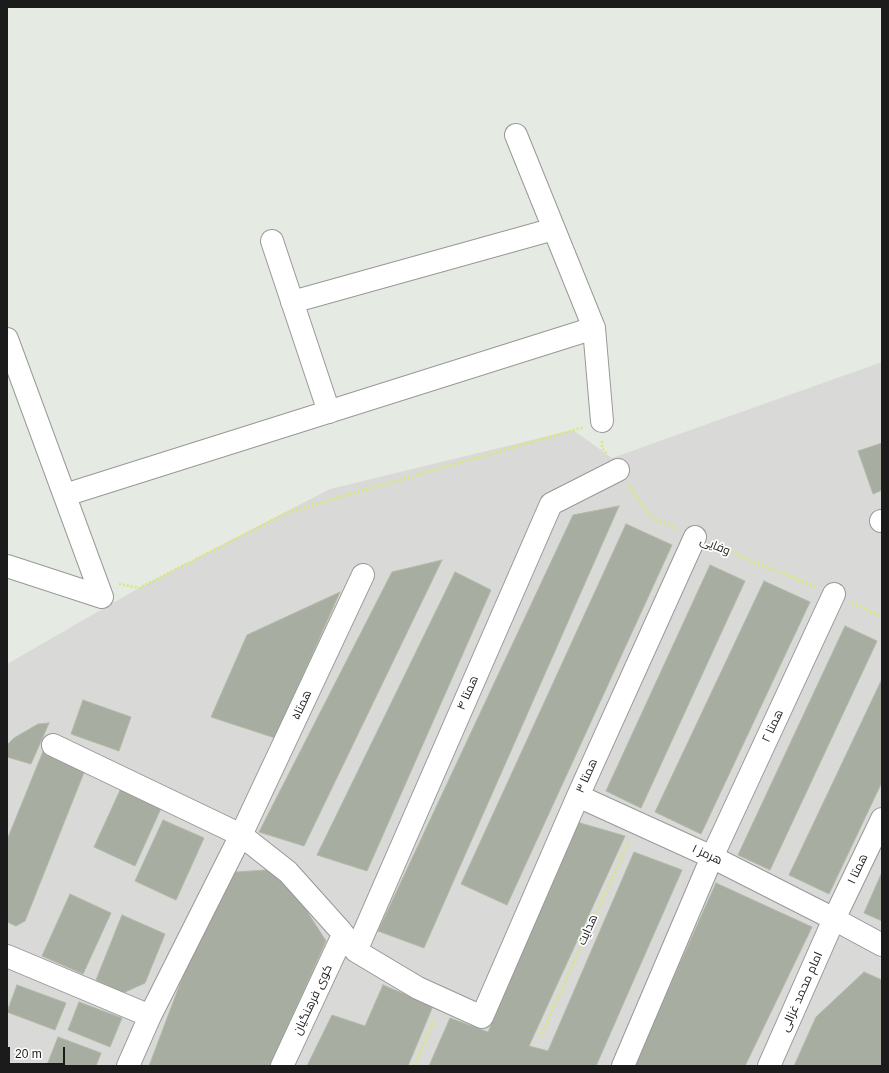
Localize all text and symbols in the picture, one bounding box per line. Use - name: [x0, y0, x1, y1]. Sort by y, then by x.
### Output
- street label: وفایی: [698, 533, 732, 559]
- street label: همتا ۴: [454, 674, 482, 712]
- street label: همتا۵: [289, 688, 315, 722]
- street label: همتا ۲: [759, 707, 787, 745]
- street label: همتا ۳: [573, 757, 601, 795]
- street label: هرمز ۱: [690, 842, 724, 868]
- street label: همتا ۱: [845, 852, 871, 886]
- street label: هدایت: [575, 912, 601, 948]
- street label: امام محمد غزالی: [778, 950, 826, 1034]
- street label: کوی فرهنگیان: [290, 962, 336, 1038]
- scale bar: [10, 1039, 67, 1065]
- text: 20 m: [15, 1047, 42, 1061]

